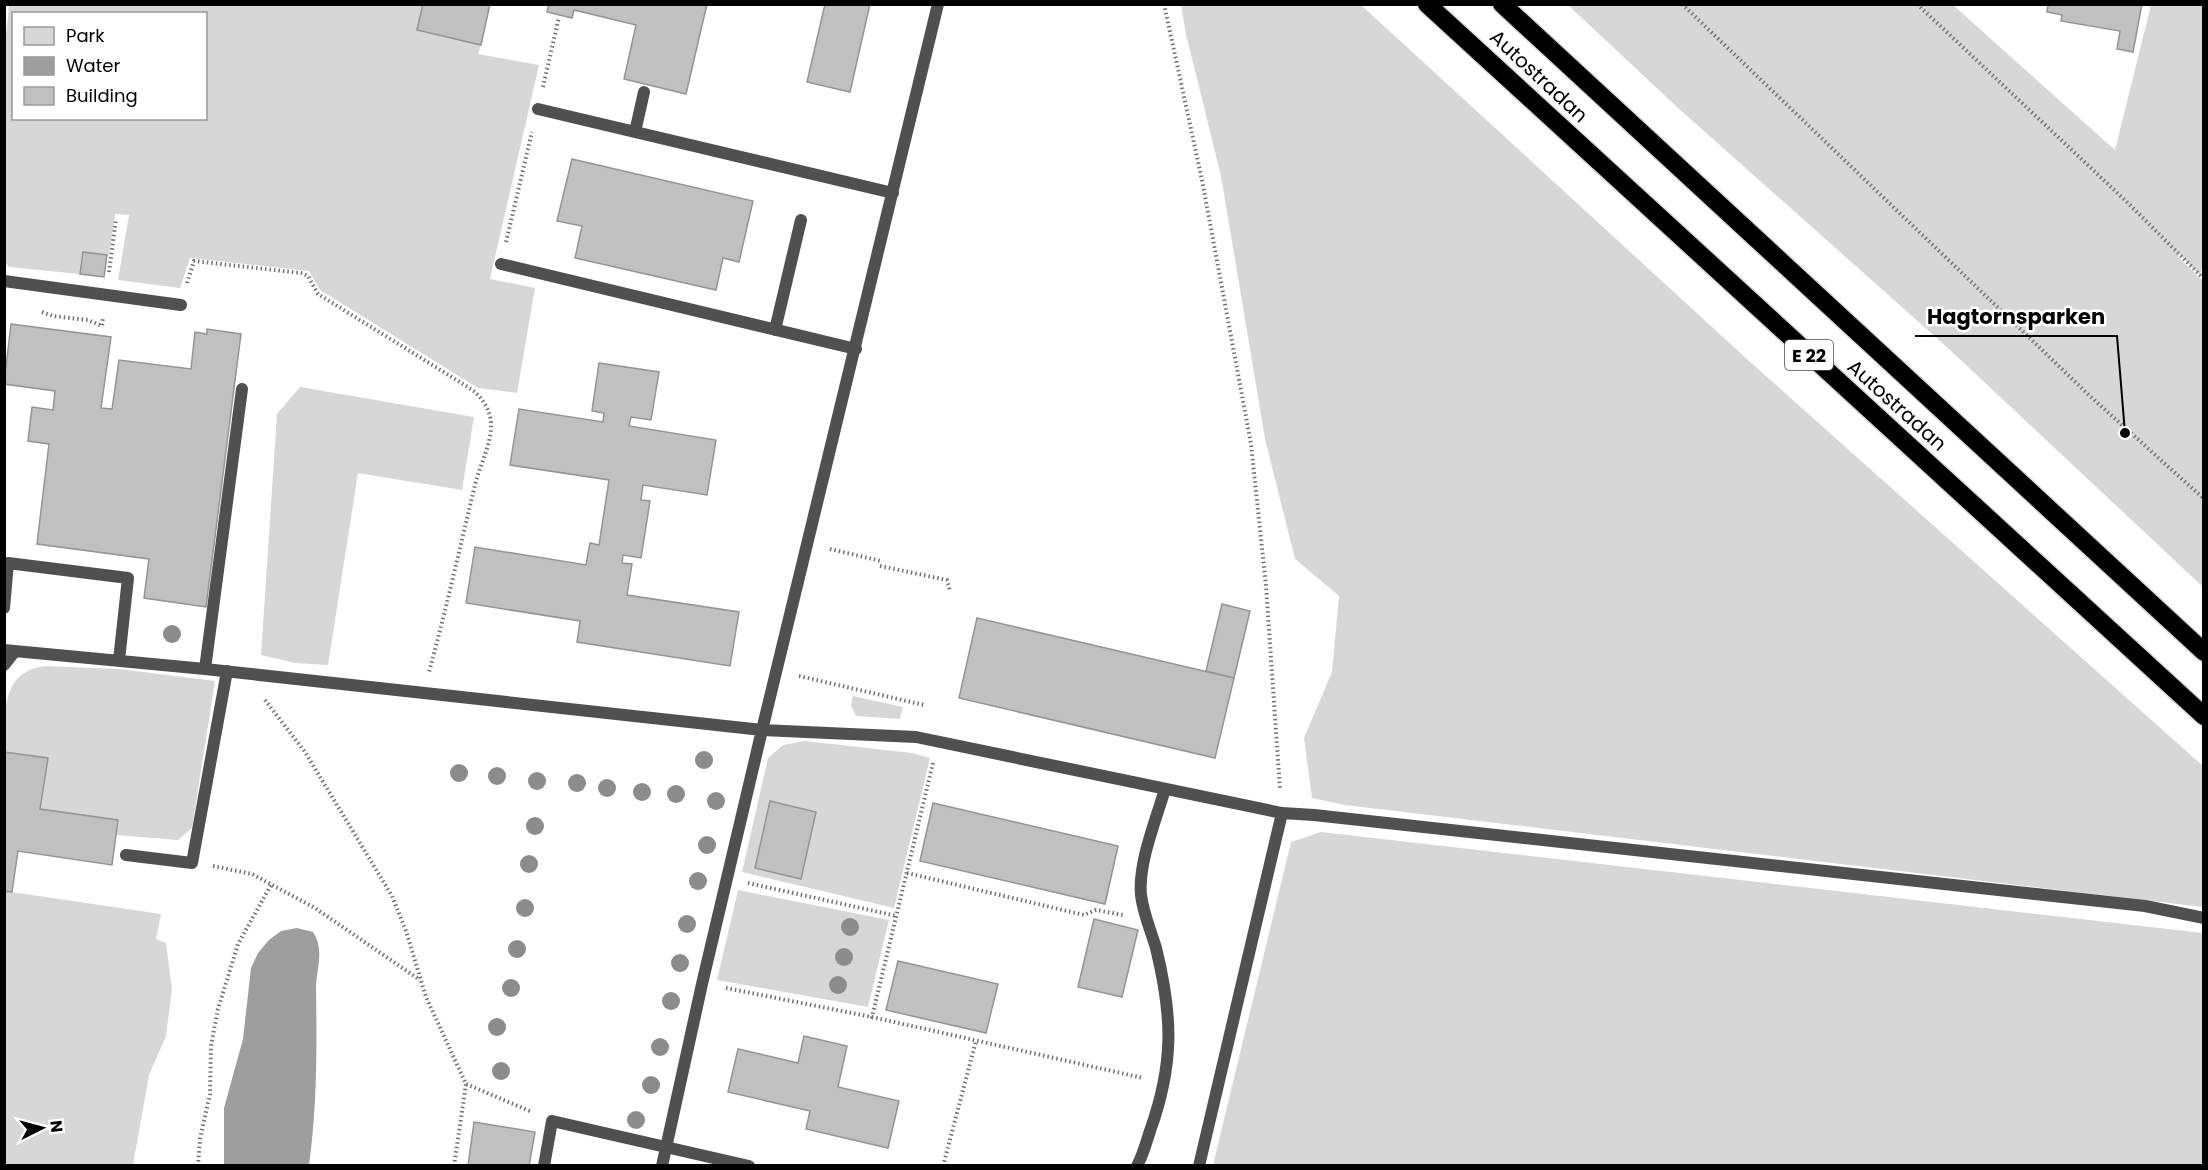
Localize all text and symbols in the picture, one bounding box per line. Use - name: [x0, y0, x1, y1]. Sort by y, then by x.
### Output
- legend: [12, 12, 207, 120]
- text: Park: [66, 23, 105, 48]
- street label: Autostradan: [1484, 23, 1594, 129]
- text: Water: [66, 53, 120, 78]
- text: Building: [66, 83, 138, 108]
- callout: Hagtornsparken: [1915, 297, 2117, 336]
- text: Hagtornsparken: [1927, 302, 2105, 331]
- road number: E 22: [1785, 340, 1833, 370]
- street label: Autostradan: [1841, 353, 1953, 457]
- north arrow: [12, 1098, 72, 1158]
- text: N: [44, 1119, 68, 1134]

